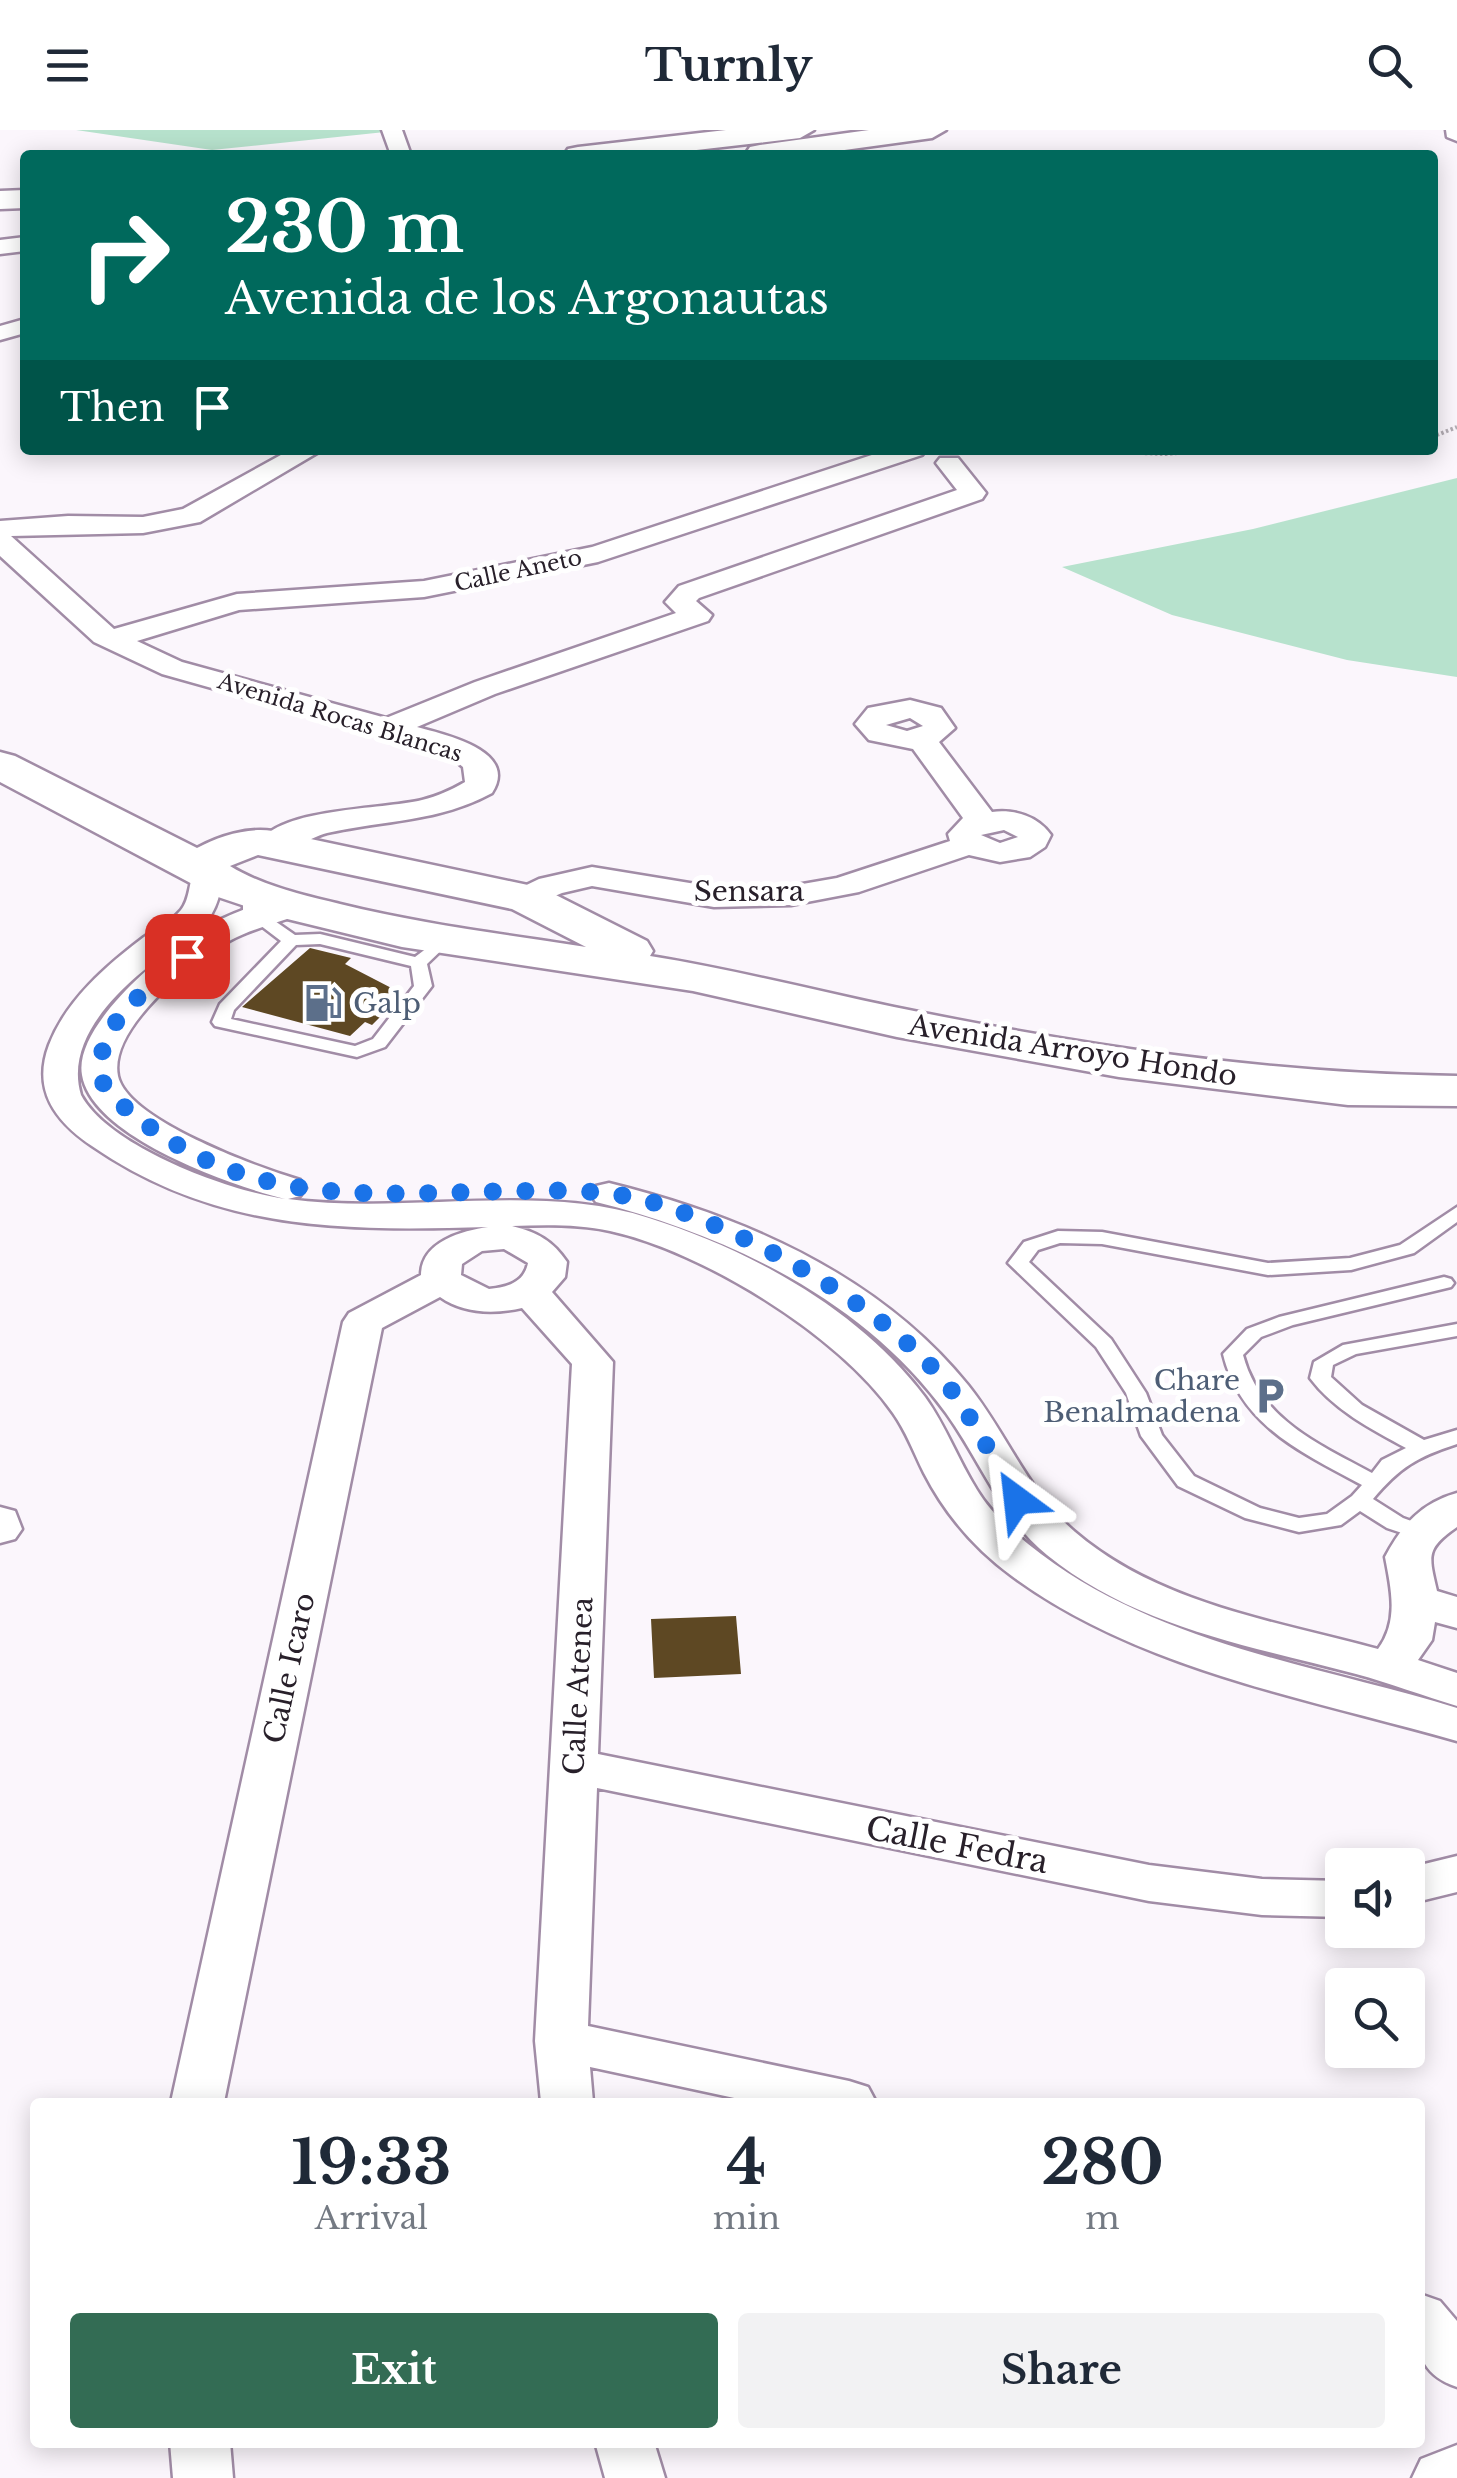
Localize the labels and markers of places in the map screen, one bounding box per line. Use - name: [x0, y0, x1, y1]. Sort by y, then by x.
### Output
- pin: [145, 914, 230, 999]
- fuel station icon: Galp: [302, 982, 344, 1024]
- place label: Galp: [353, 986, 421, 1021]
- place label: Chare Benalmadena: [1043, 1363, 1240, 1430]
- parking icon: Chare Benalmadena: [1249, 1375, 1291, 1417]

